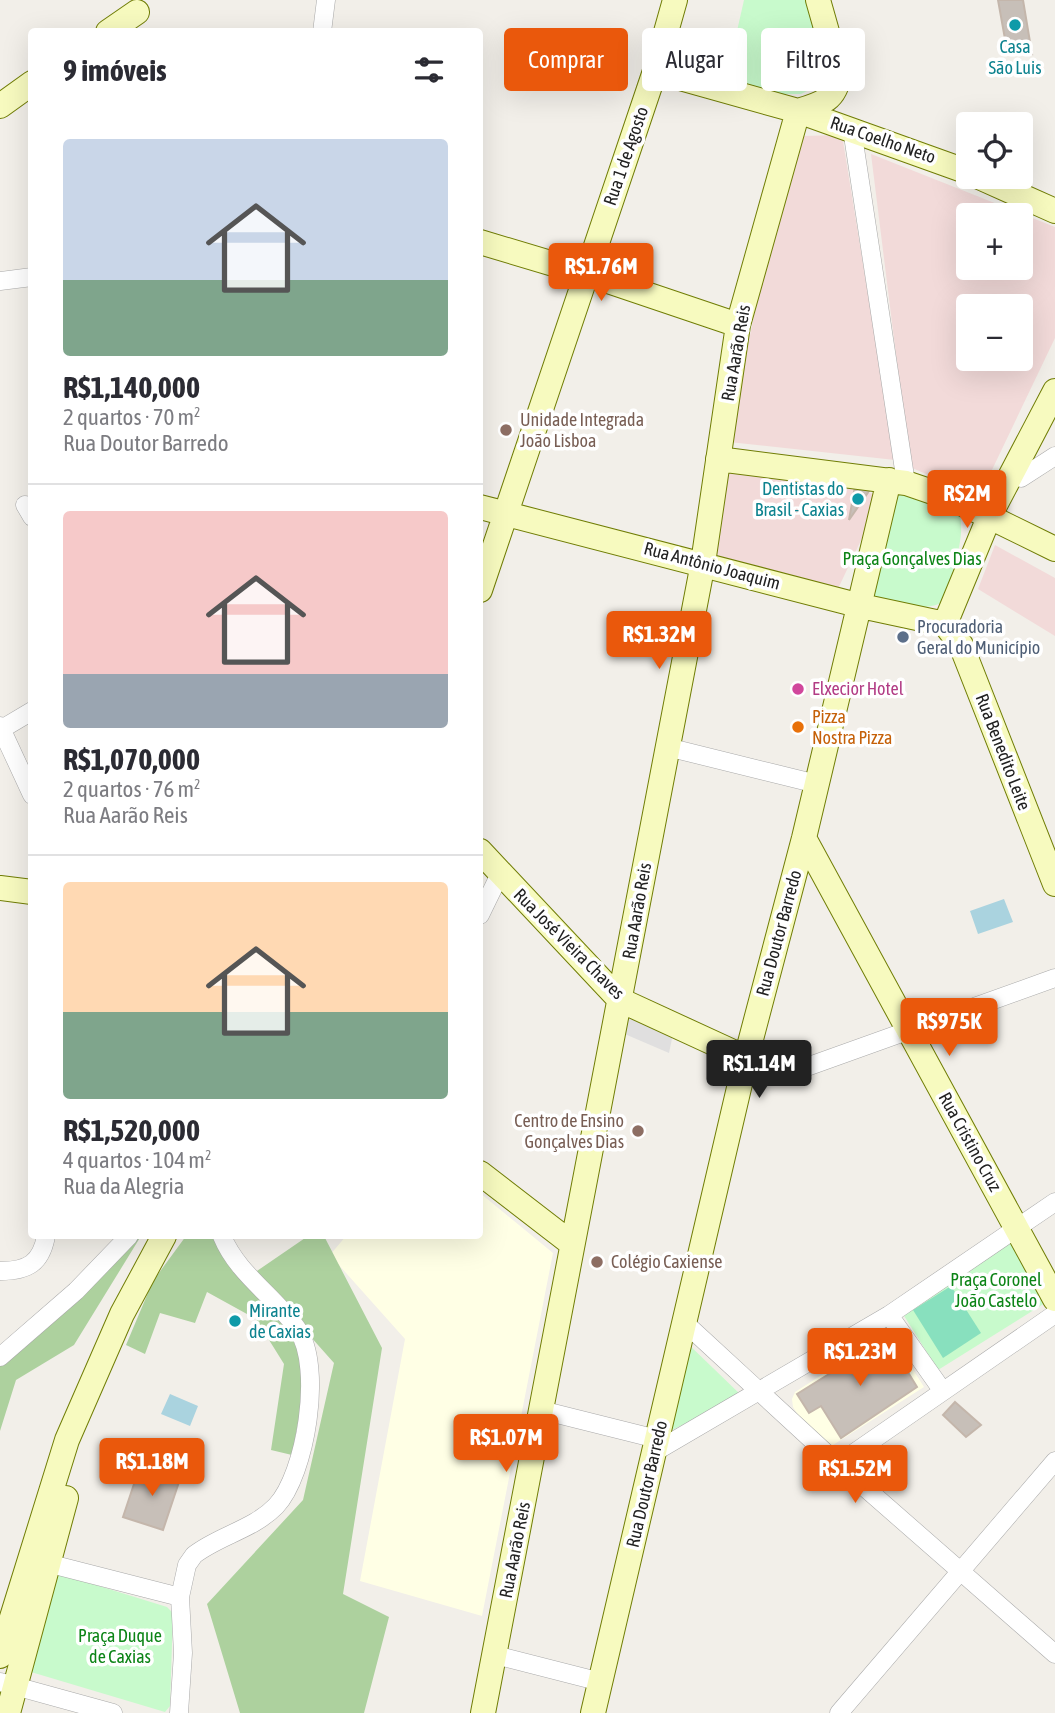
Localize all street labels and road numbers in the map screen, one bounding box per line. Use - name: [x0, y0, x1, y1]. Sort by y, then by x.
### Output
- street label: Rua 1 de Agosto: [599, 104, 652, 208]
- street label: Rua Coelho Neto: [828, 112, 939, 167]
- street label: Rua Aarão Reis: [717, 303, 754, 403]
- street label: Rua Antônio Joaquim: [642, 537, 783, 594]
- street label: Rua Benedito Leite: [972, 691, 1035, 813]
- street label: Rua Aarão Reis: [618, 861, 655, 961]
- street label: Rua Doutor Barredo: [752, 868, 805, 998]
- street label: Rua José Vieira Chaves: [510, 884, 629, 1003]
- street label: Rua Cristino Cruz: [935, 1089, 1007, 1195]
- street label: Rua Doutor Barredo: [622, 1418, 671, 1549]
- street label: Rua Aarão Reis: [495, 1500, 534, 1600]

